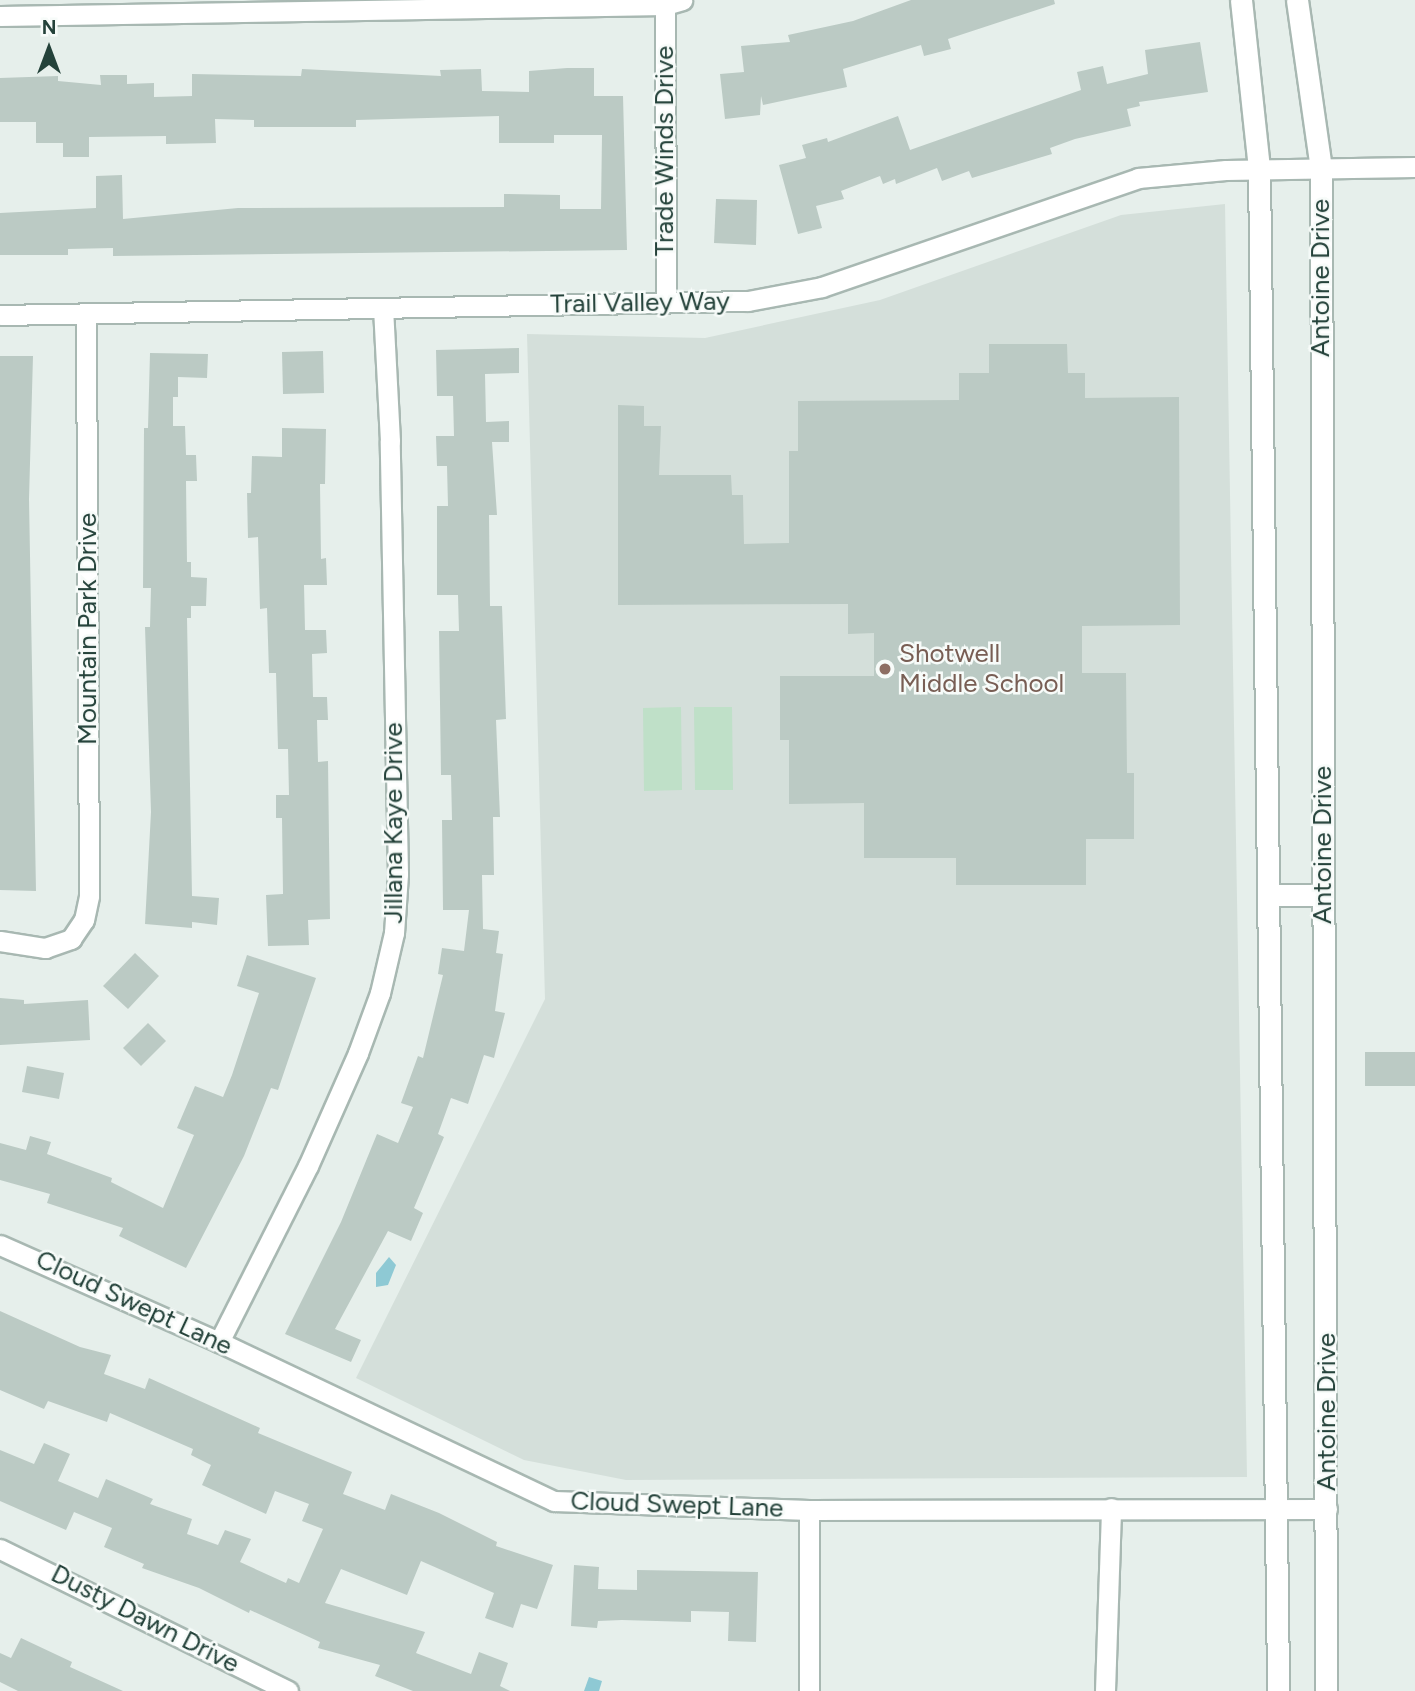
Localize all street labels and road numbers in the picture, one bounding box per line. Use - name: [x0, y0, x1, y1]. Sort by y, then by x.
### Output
- street label: Trade Winds Drive: [649, 46, 681, 256]
- street label: Antoine Drive: [1305, 199, 1337, 357]
- street label: Trail Valley Way: [550, 286, 730, 320]
- street label: Mountain Park Drive: [72, 513, 104, 745]
- street label: Jillana Kaye Drive: [378, 722, 410, 924]
- street label: Antoine Drive: [1307, 766, 1339, 924]
- street label: Cloud Swept Lane: [31, 1244, 237, 1362]
- street label: Antoine Drive: [1311, 1333, 1343, 1491]
- street label: Cloud Swept Lane: [570, 1486, 784, 1524]
- street label: Dusty Dawn Drive: [46, 1558, 244, 1680]

